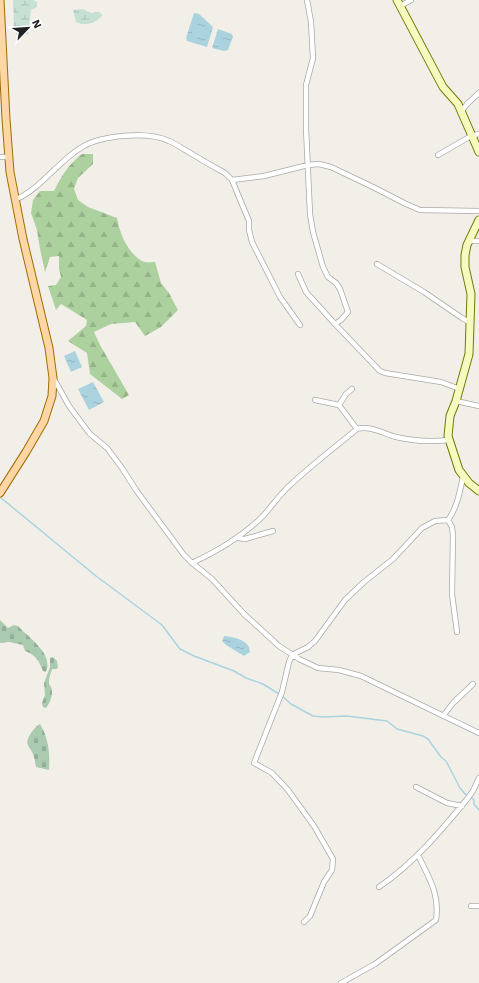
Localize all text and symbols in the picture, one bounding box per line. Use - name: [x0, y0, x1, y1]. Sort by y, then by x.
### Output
- north arrow: [8, 8, 48, 48]
- text: N: [29, 18, 44, 30]

